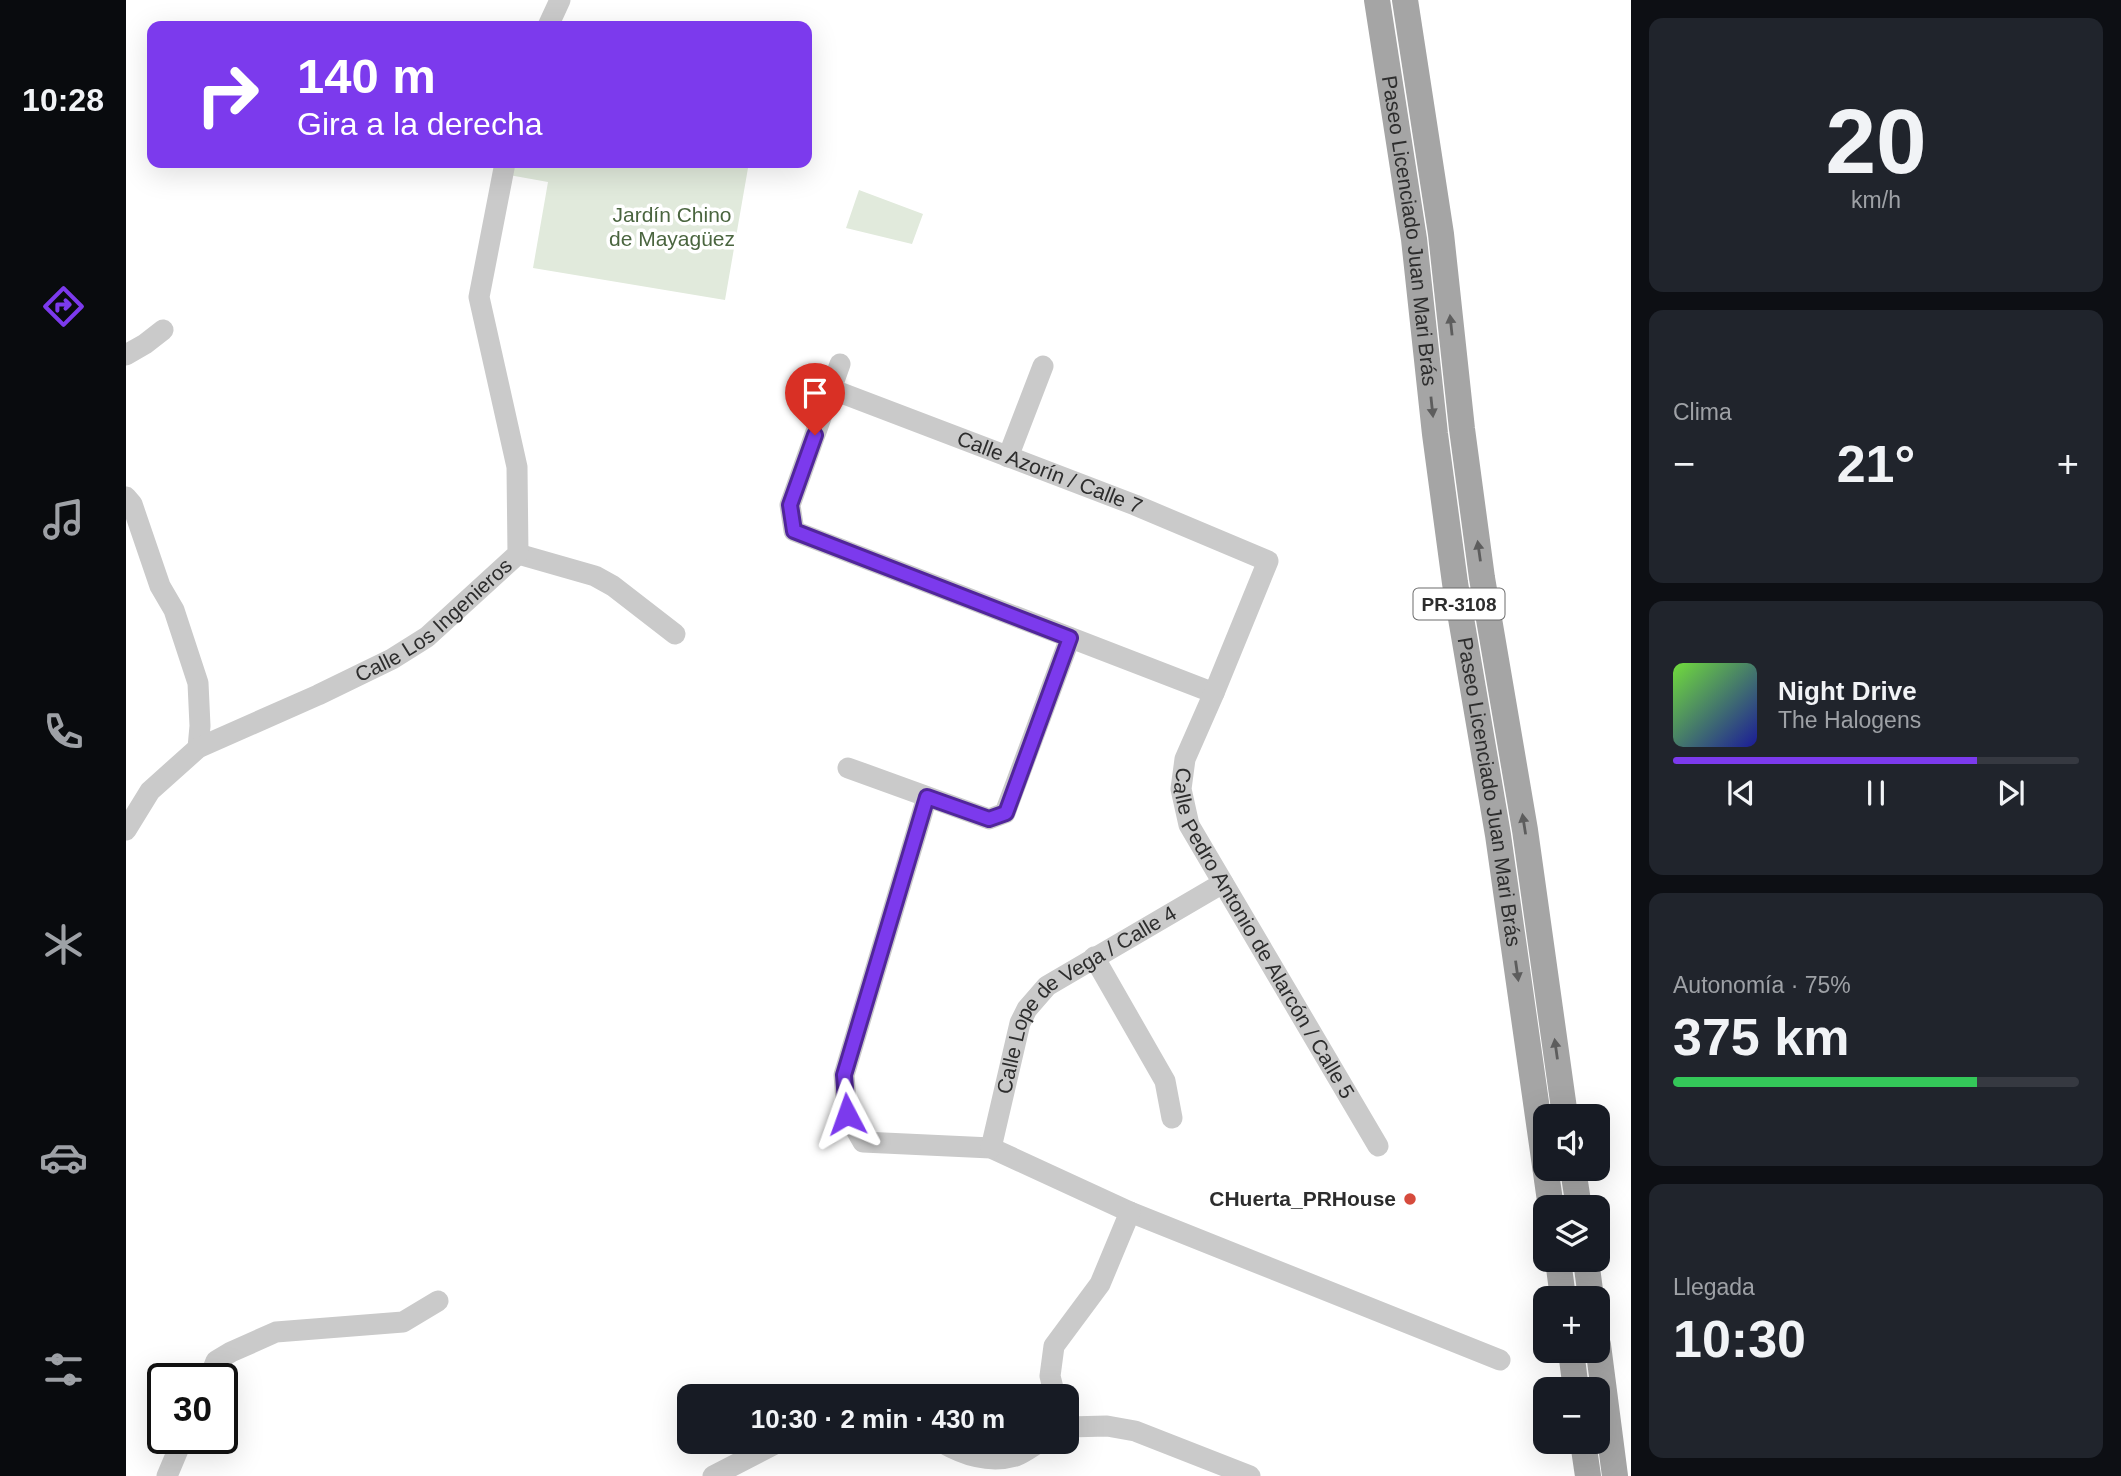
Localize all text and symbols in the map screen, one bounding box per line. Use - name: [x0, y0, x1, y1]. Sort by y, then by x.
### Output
- icon: right: [182, 49, 273, 140]
- text: 140 m: [297, 49, 436, 103]
- street label: Paseo Licenciado Juan Mari Brás: [1378, 74, 1442, 387]
- text: 10:28: [22, 82, 104, 118]
- text: 20: [1825, 91, 1927, 192]
- text: Gira a la derecha: [297, 106, 542, 142]
- text: km/h: [1851, 187, 1901, 213]
- park label: Jardín Chino de Mayagüez: [609, 203, 735, 250]
- icon: directions: [39, 282, 88, 331]
- one-way arrow: [1445, 314, 1456, 336]
- pin: [785, 363, 845, 435]
- icon: arrive: [796, 374, 834, 412]
- one-way arrow: [1427, 397, 1438, 419]
- text: Clima: [1673, 399, 1732, 425]
- street label: Calle Azorín / Calle 7: [954, 426, 1146, 518]
- text: 21°: [1837, 435, 1915, 493]
- text: −: [1673, 443, 1695, 485]
- text: +: [2057, 443, 2079, 485]
- icon: music: [39, 495, 88, 544]
- one-way arrow: [1473, 540, 1484, 562]
- street label: Calle Los Ingenieros: [351, 554, 516, 686]
- road number: PR-3108: [1414, 589, 1504, 620]
- street label: Paseo Licenciado Juan Mari Brás: [1453, 635, 1526, 948]
- text: Night Drive: [1778, 676, 1917, 706]
- icon: phone: [39, 707, 88, 756]
- text: The Halogens: [1778, 707, 1921, 733]
- street label: Calle Pedro Antonio de Alarcón / Calle 5: [1169, 766, 1359, 1102]
- icon: previous: [1722, 774, 1760, 812]
- icon: pause: [1857, 774, 1895, 812]
- icon: next: [1992, 774, 2030, 812]
- one-way arrow: [1518, 813, 1529, 835]
- street label: Calle Lope de Vega / Calle 4: [992, 901, 1180, 1096]
- icon: climate: [39, 920, 88, 969]
- one-way arrow: [1512, 961, 1523, 983]
- text: Autonomía · 75%: [1673, 972, 1851, 998]
- text: 375 km: [1673, 1008, 1849, 1066]
- one-way arrow: [1550, 1038, 1561, 1060]
- position arrow: [810, 1077, 884, 1151]
- map controls: [1533, 1104, 1610, 1454]
- button: sound: [1533, 1104, 1610, 1181]
- icon: car: [39, 1133, 88, 1182]
- place label: CHuerta_PRHouse: [1209, 1187, 1396, 1210]
- marker: CHuerta_PRHouse: [1402, 1191, 1418, 1207]
- button: layers: [1533, 1195, 1610, 1272]
- text: Llegada: [1673, 1274, 1755, 1300]
- button: +: [1533, 1286, 1610, 1363]
- text: 10:30: [1673, 1310, 1806, 1368]
- icon: filters: [39, 1345, 88, 1394]
- speed limit sign: 30: [147, 1363, 238, 1454]
- button: −: [1533, 1377, 1610, 1454]
- text: 10:30 · 2 min · 430 m: [751, 1404, 1005, 1434]

